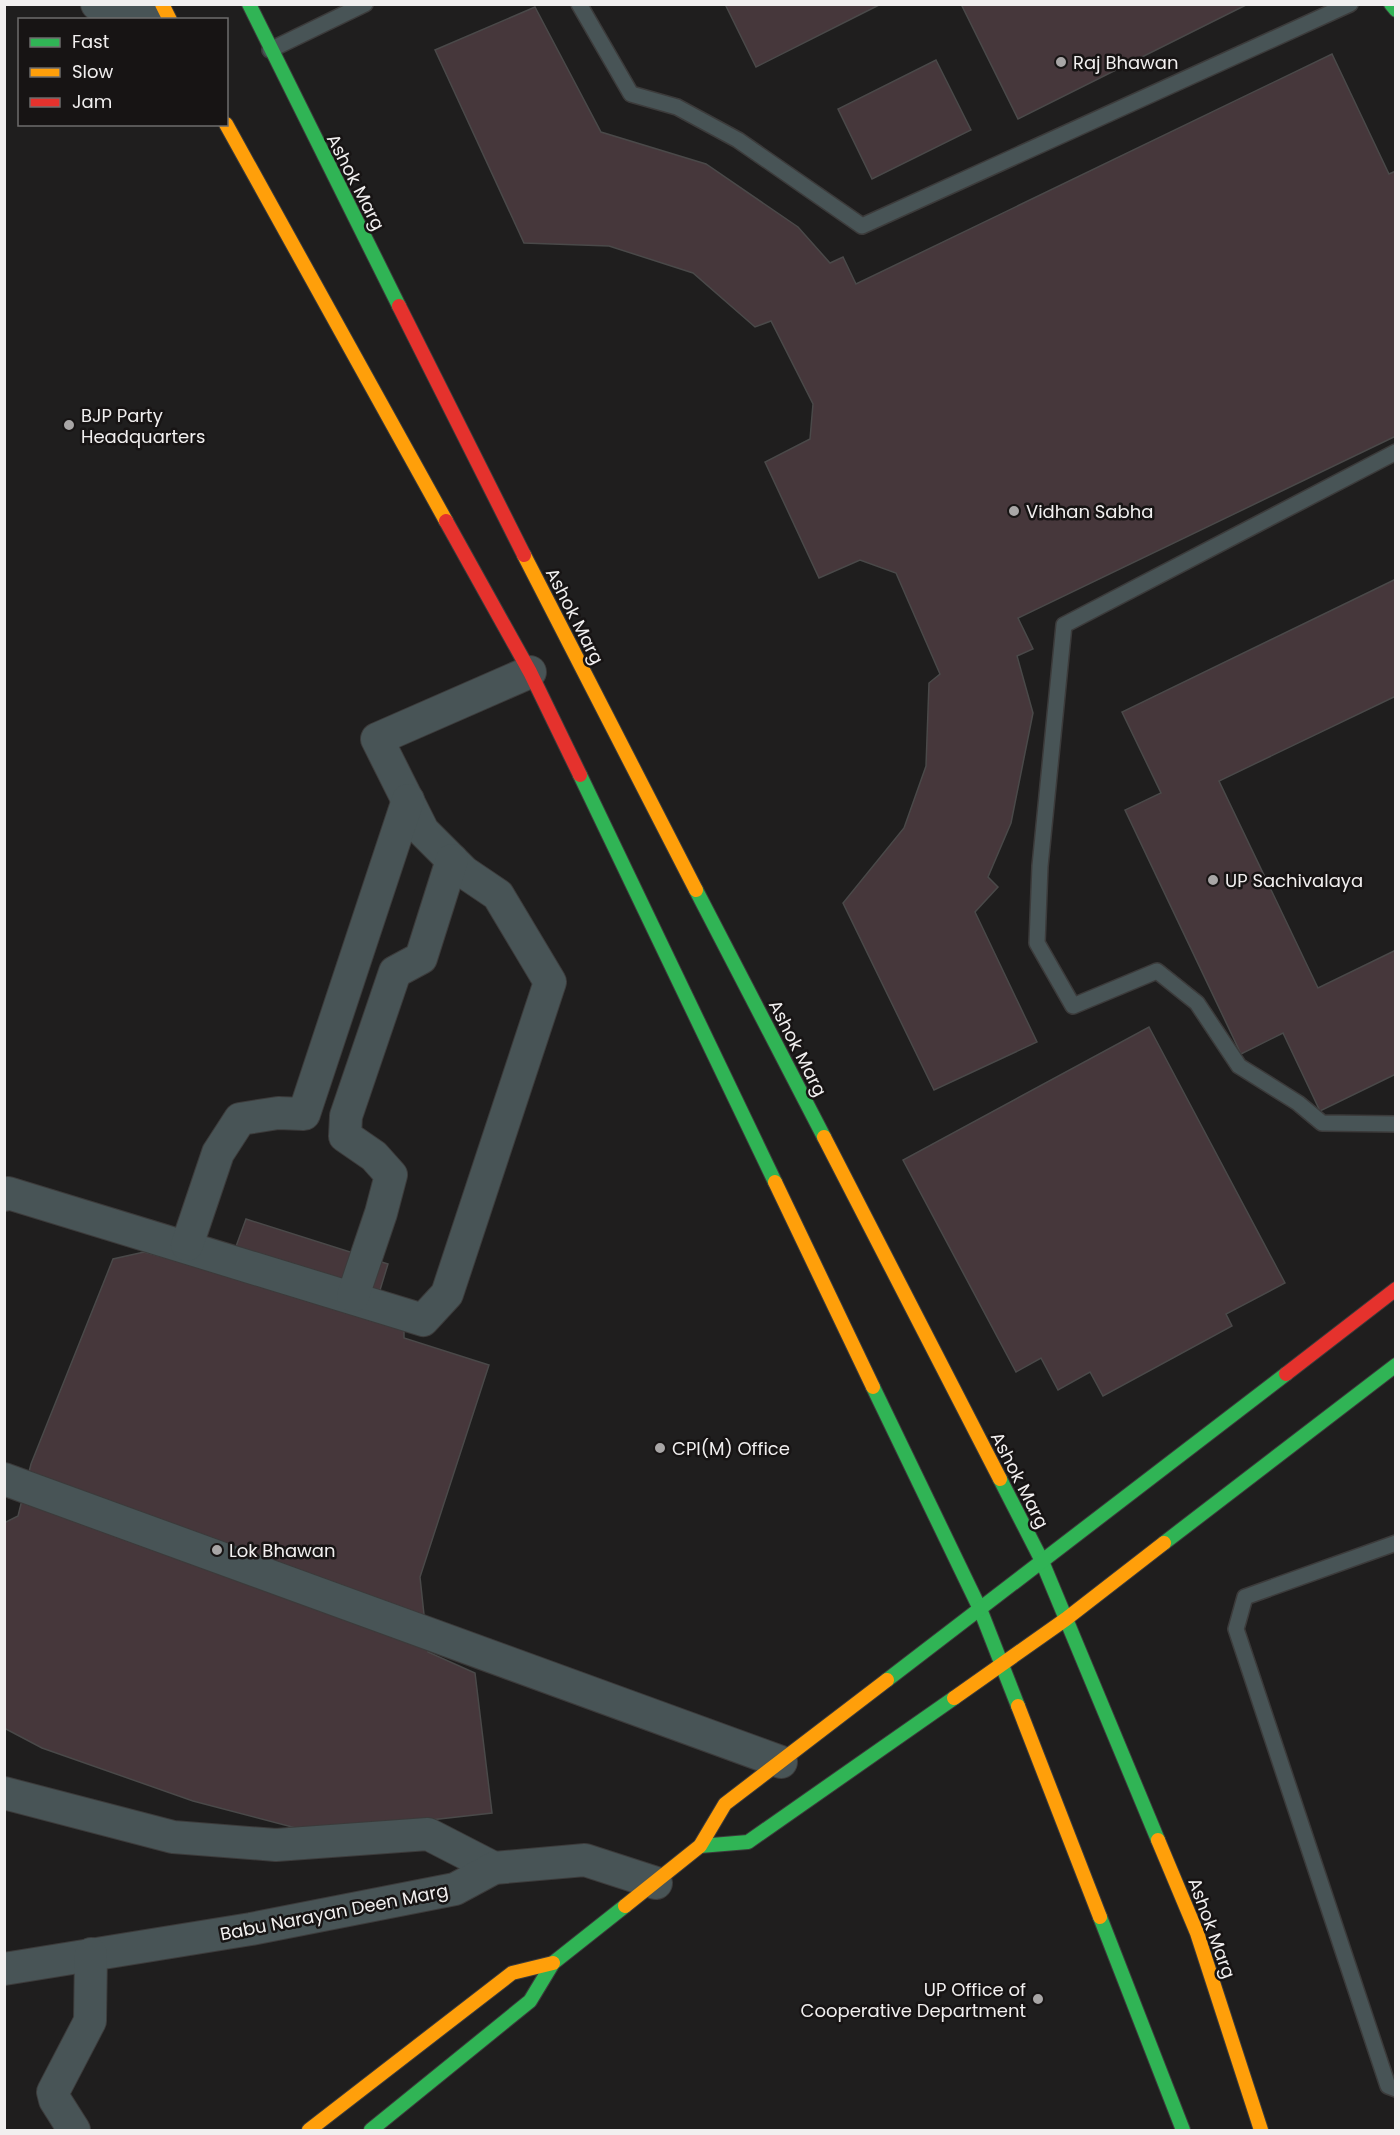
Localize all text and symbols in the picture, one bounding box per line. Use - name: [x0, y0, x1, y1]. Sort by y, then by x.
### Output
- legend: [18, 18, 228, 126]
- text: Fast: [72, 29, 109, 54]
- place label: Raj Bhawan: [1073, 50, 1179, 75]
- marker: Raj Bhawan: [1054, 55, 1068, 69]
- text: Slow: [72, 59, 114, 84]
- text: Jam: [72, 89, 112, 114]
- street label: Ashok Marg: [321, 129, 391, 235]
- place label: BJP Party Headquarters: [81, 403, 205, 449]
- marker: BJP Party Headquarters: [62, 418, 76, 432]
- place label: Vidhan Sabha: [1026, 499, 1153, 524]
- marker: Vidhan Sabha: [1007, 504, 1021, 518]
- street label: Ashok Marg: [540, 563, 610, 669]
- place label: UP Sachivalaya: [1225, 868, 1363, 893]
- marker: UP Sachivalaya: [1206, 873, 1220, 887]
- street label: Ashok Marg: [763, 995, 833, 1101]
- street label: Ashok Marg: [985, 1427, 1055, 1533]
- place label: CPI(M) Office: [672, 1436, 790, 1461]
- marker: CPI(M) Office: [653, 1441, 667, 1455]
- place label: Lok Bhawan: [229, 1538, 336, 1563]
- marker: Lok Bhawan: [210, 1543, 224, 1557]
- street label: Ashok Marg: [1182, 1874, 1242, 1982]
- street label: Babu Narayan Deen Marg: [218, 1878, 450, 1946]
- place label: UP Office of Cooperative Department: [801, 1977, 1026, 2023]
- marker: UP Office of Cooperative Department: [1031, 1992, 1045, 2006]

